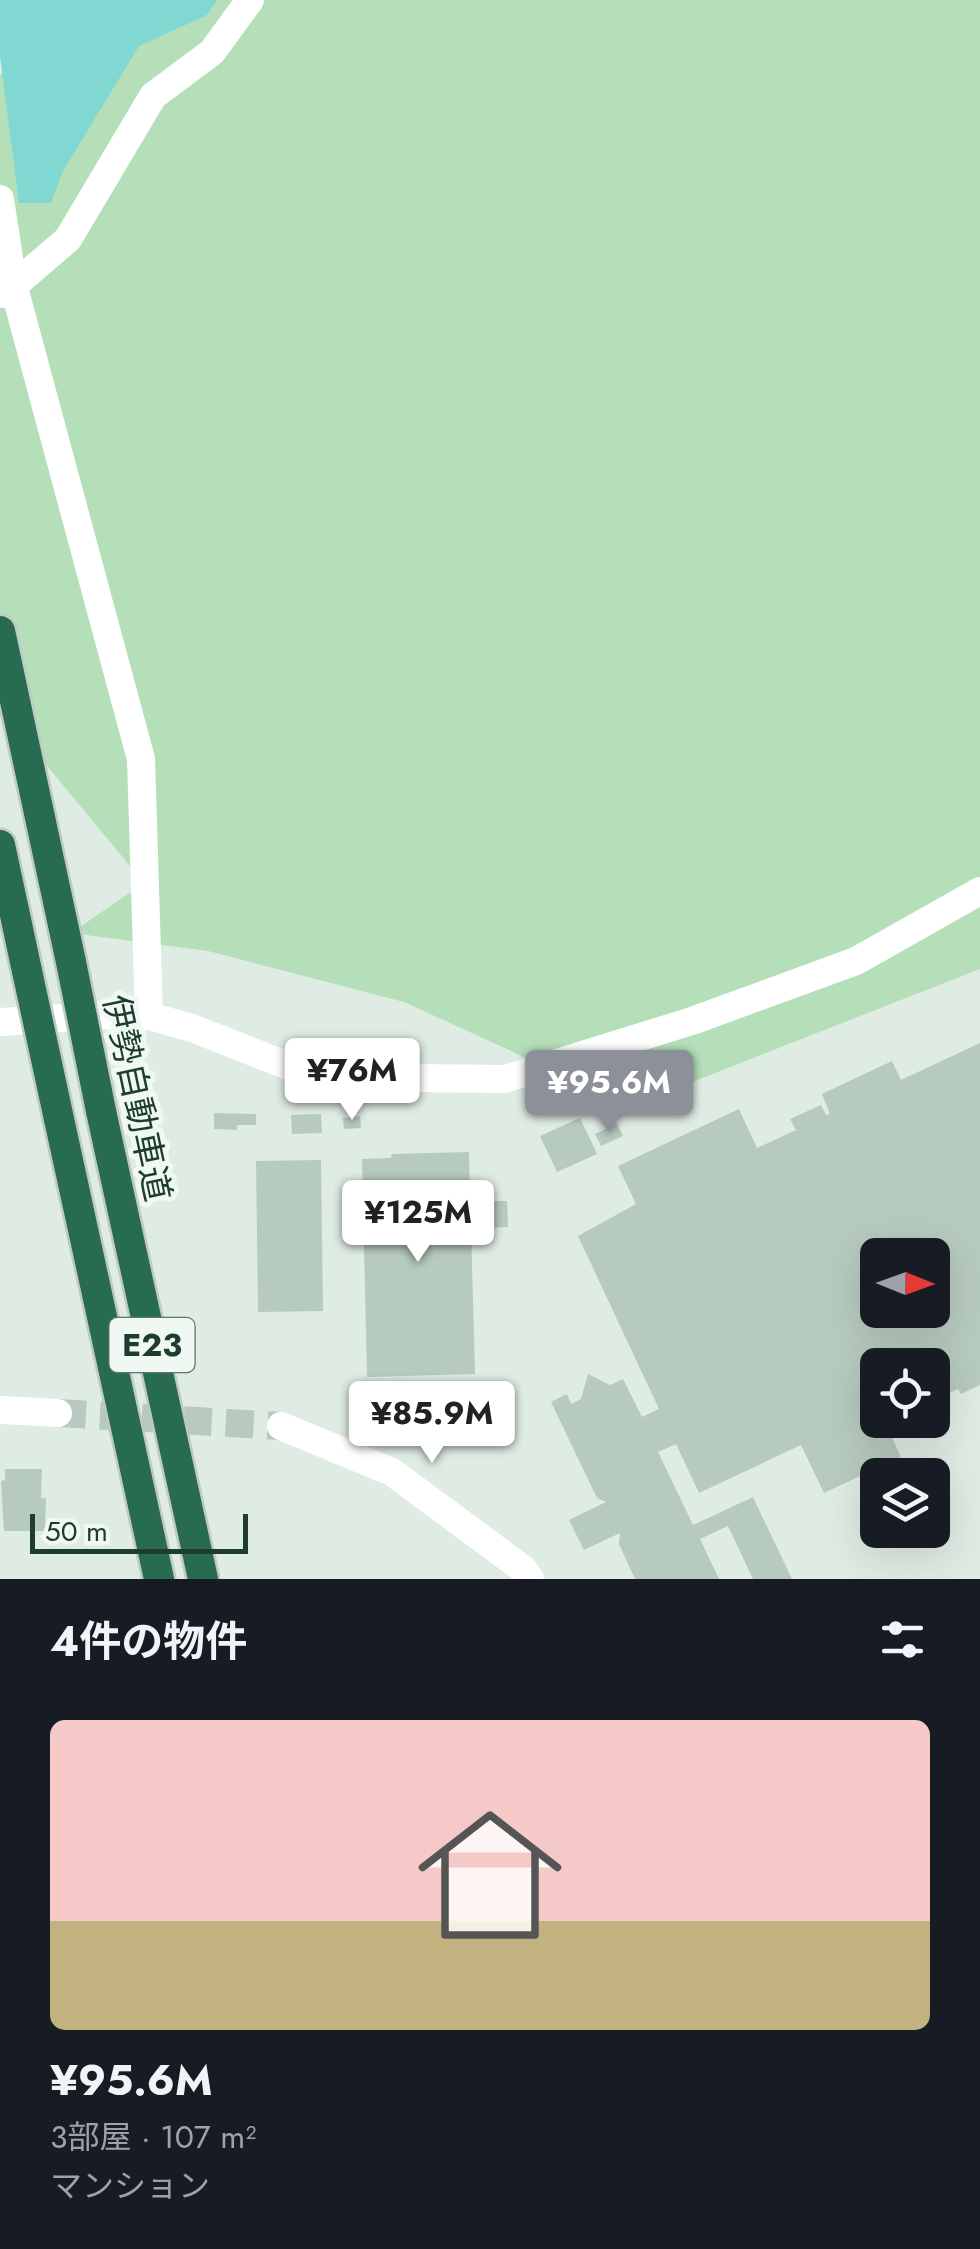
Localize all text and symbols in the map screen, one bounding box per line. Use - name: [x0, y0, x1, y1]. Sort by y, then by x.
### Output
- street label: 伊勢自動車道: [91, 990, 183, 1206]
- pin: ¥76M: [293, 1038, 411, 1123]
- text: ¥76M: [307, 1047, 397, 1093]
- pin: ¥95.6M: [528, 1050, 690, 1135]
- text: ¥95.6M: [547, 1059, 671, 1105]
- pin: ¥125M: [348, 1180, 488, 1265]
- text: ¥125M: [364, 1189, 472, 1235]
- north arrow: [860, 1238, 950, 1328]
- map controls: [860, 1238, 950, 1548]
- road number: E23: [110, 1318, 194, 1372]
- button: locate: [860, 1348, 950, 1438]
- pin: ¥85.9M: [351, 1381, 513, 1466]
- text: ¥85.9M: [371, 1390, 493, 1436]
- button: layers: [860, 1458, 950, 1548]
- scale bar: [30, 1509, 248, 1554]
- text: 50 m: [45, 1511, 108, 1552]
- text: 4件の物件: [50, 1611, 247, 1672]
- icon: filters: [875, 1612, 930, 1667]
- icon: home: [400, 1785, 580, 1965]
- text: ¥95.6M: [50, 2050, 212, 2111]
- text: 3部屋 · 107 m²: [50, 2114, 256, 2160]
- text: マンション: [50, 2163, 210, 2209]

